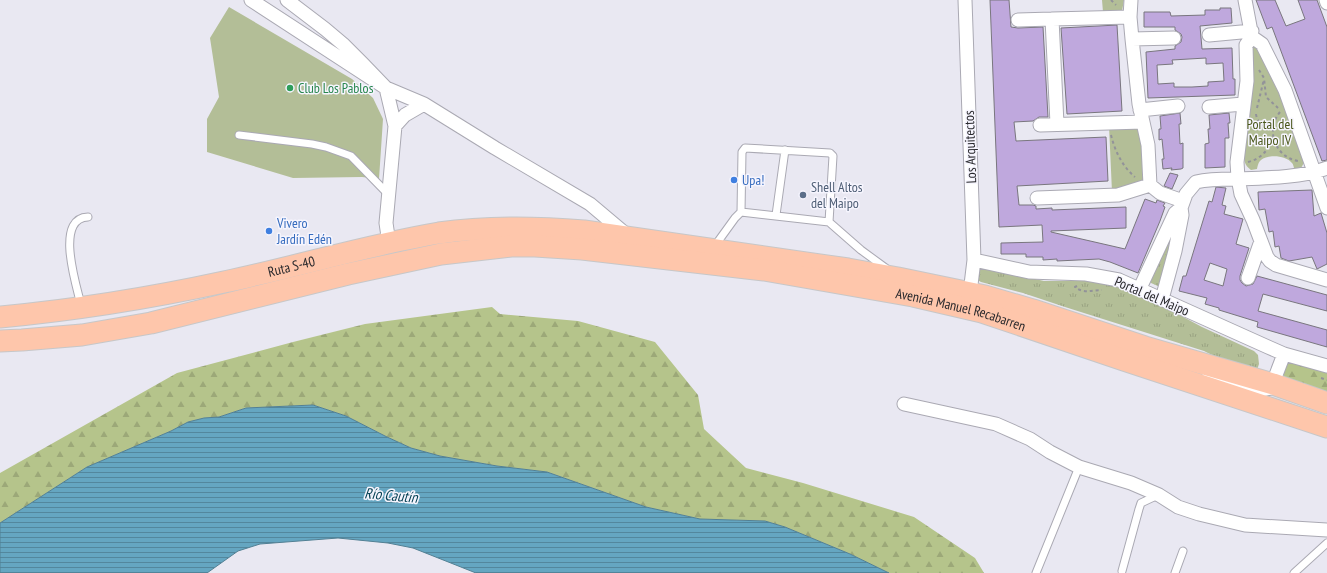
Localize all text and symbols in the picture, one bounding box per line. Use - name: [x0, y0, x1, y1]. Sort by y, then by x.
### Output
- place label: Club Los Pablos: [298, 79, 374, 97]
- marker: Club Los Pablos: [285, 83, 295, 93]
- street label: Los Arquitectos: [960, 110, 980, 184]
- park label: Portal del Maipo IV: [1247, 115, 1294, 149]
- place label: Upa!: [742, 171, 764, 189]
- marker: Upa!: [729, 175, 739, 185]
- place label: Shell Altos del Maipo: [811, 178, 863, 212]
- marker: Shell Altos del Maipo: [798, 190, 808, 200]
- place label: Vivero Jardín Edén: [276, 214, 332, 248]
- marker: Vivero Jardín Edén: [264, 226, 274, 236]
- street label: Ruta S-40: [266, 252, 317, 281]
- street label: Portal del Maipo: [1112, 272, 1192, 320]
- street label: Avenida Manuel Recabarren: [894, 284, 1028, 335]
- water label: Río Cautín: [364, 483, 420, 507]

